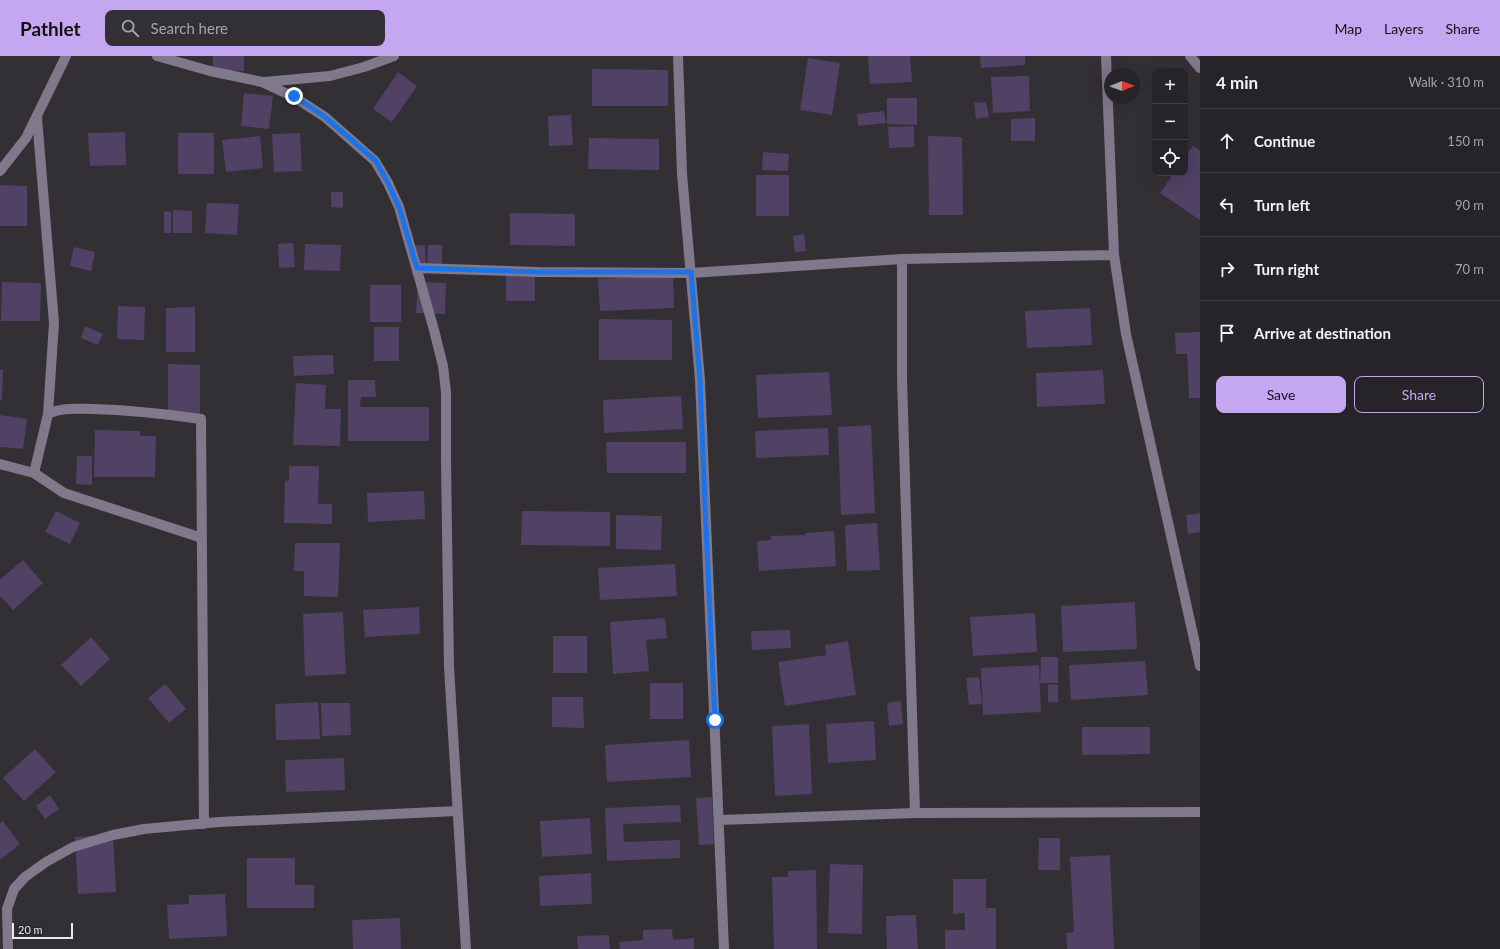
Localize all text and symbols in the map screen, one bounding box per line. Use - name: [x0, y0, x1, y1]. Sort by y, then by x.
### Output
- search box: [105, 10, 385, 46]
- text: Pathlet: [20, 17, 81, 40]
- icon: search: [119, 17, 141, 39]
- text: Search here: [151, 19, 228, 37]
- text: Map: [1334, 20, 1362, 37]
- text: Layers: [1384, 20, 1424, 37]
- text: Share: [1446, 20, 1480, 37]
- north arrow: [1104, 68, 1140, 104]
- map controls: [1152, 68, 1188, 176]
- button: +: [1152, 68, 1188, 104]
- text: 4 min: [1216, 72, 1258, 93]
- text: Walk · 310 m: [1408, 74, 1484, 90]
- route end: [285, 87, 303, 105]
- button: −: [1152, 104, 1188, 140]
- icon: ahead: [1216, 130, 1238, 152]
- text: Continue: [1254, 132, 1315, 150]
- text: 150 m: [1447, 133, 1484, 149]
- button: locate: [1152, 140, 1188, 176]
- icon: left: [1216, 194, 1238, 216]
- text: Turn left: [1254, 196, 1310, 214]
- text: 90 m: [1455, 197, 1484, 213]
- icon: right: [1216, 258, 1238, 280]
- text: Turn right: [1254, 260, 1319, 278]
- text: 70 m: [1455, 261, 1484, 277]
- icon: arrive: [1216, 322, 1238, 344]
- text: Arrive at destination: [1254, 324, 1391, 342]
- button: Save: [1216, 376, 1346, 413]
- button: Share: [1354, 376, 1484, 413]
- route start: [706, 711, 724, 729]
- scale bar: [12, 921, 73, 940]
- text: 20 m: [18, 923, 43, 936]

